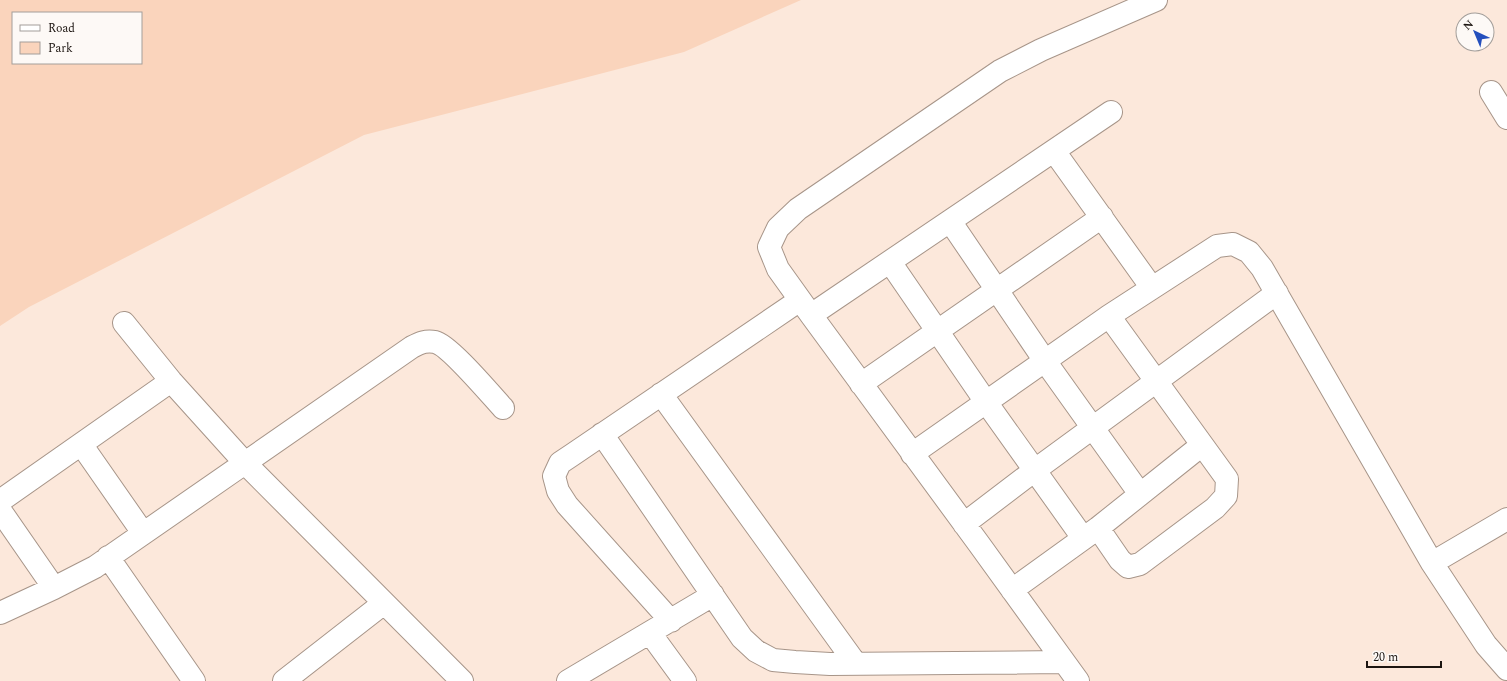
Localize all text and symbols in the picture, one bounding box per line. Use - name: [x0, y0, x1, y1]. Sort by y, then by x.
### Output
- legend: [12, 12, 142, 64]
- north arrow: [1455, 12, 1495, 52]
- text: N: [1459, 16, 1478, 34]
- text: Road: [48, 19, 75, 38]
- text: Park: [48, 39, 73, 58]
- scale bar: [1367, 643, 1441, 669]
- text: 20 m: [1373, 648, 1398, 667]

